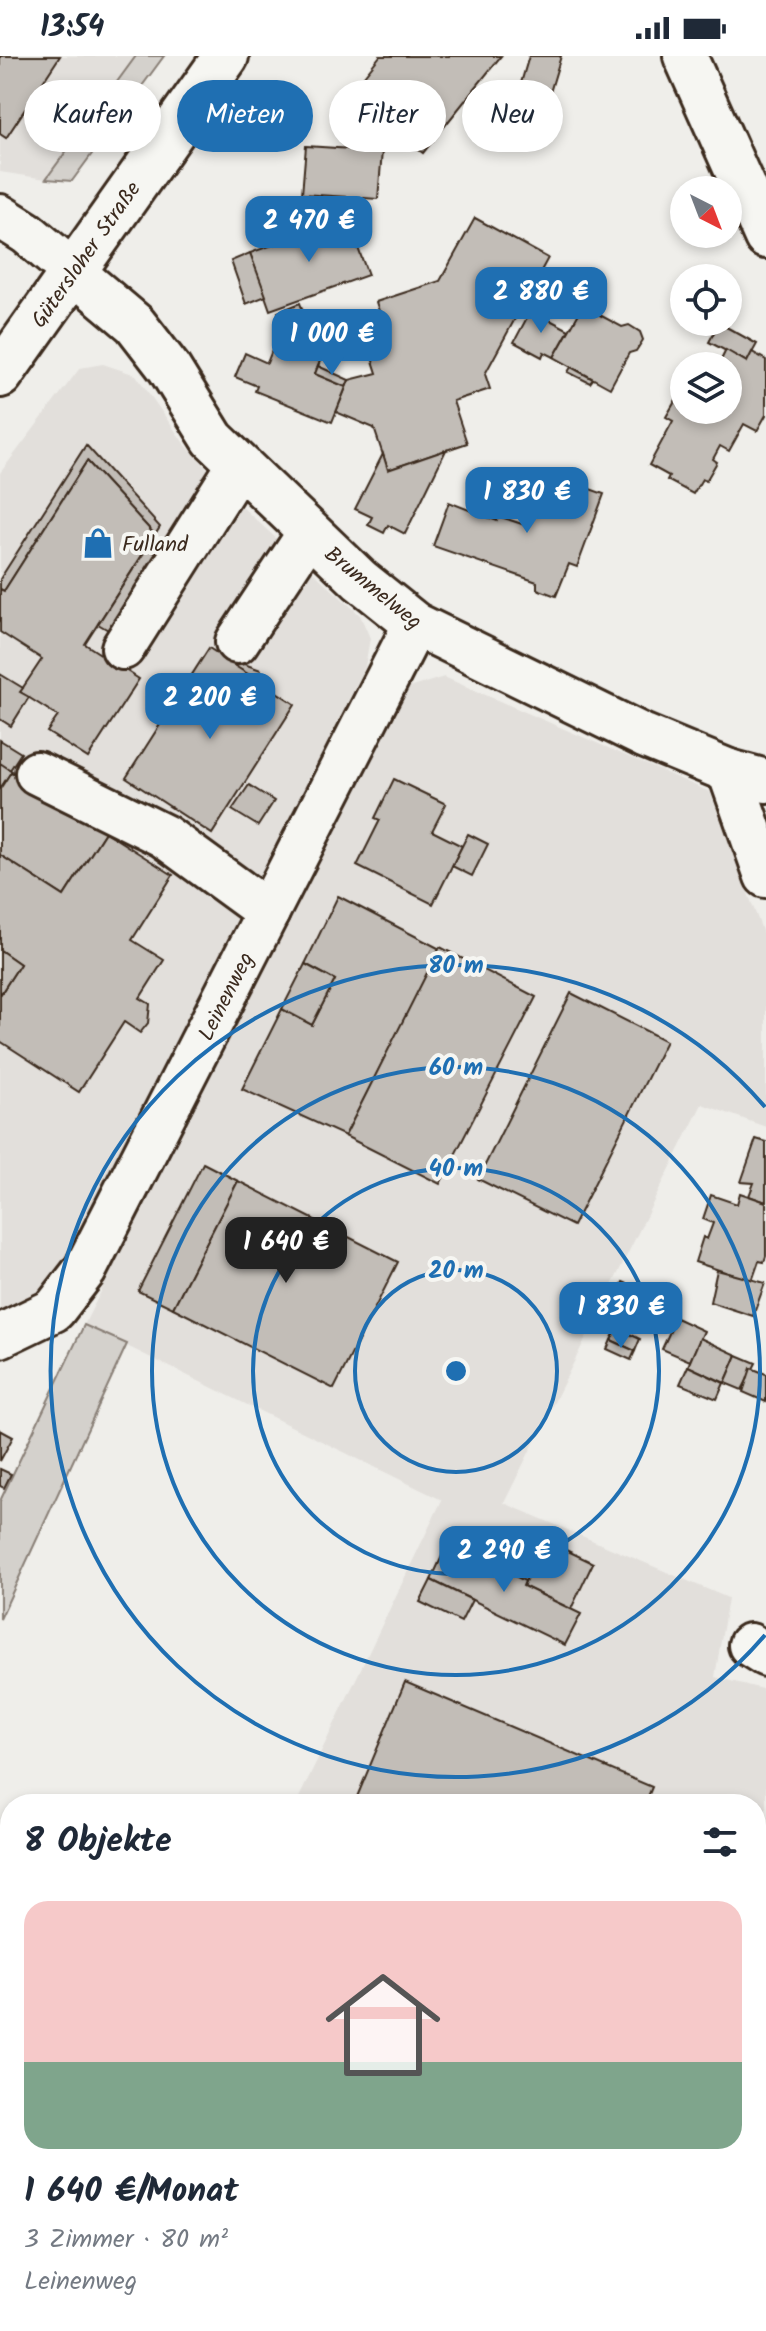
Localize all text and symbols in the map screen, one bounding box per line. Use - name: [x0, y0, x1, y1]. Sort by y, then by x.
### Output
- text: 13:54: [40, 4, 104, 52]
- chip: Kaufen: [24, 80, 161, 152]
- chip: Mieten: [177, 80, 313, 152]
- chip: Filter: [329, 80, 446, 152]
- chip: Neu: [462, 80, 563, 152]
- street label: Gütersloher Straße: [23, 175, 151, 336]
- north arrow: [670, 176, 742, 248]
- map controls: [670, 176, 742, 424]
- pin: 2 470 €: [235, 196, 383, 264]
- text: 2 470 €: [263, 201, 355, 243]
- button: locate: [670, 264, 742, 336]
- pin: 2 880 €: [467, 267, 615, 335]
- text: 2 880 €: [493, 272, 589, 314]
- pin: 1 000 €: [258, 309, 406, 377]
- text: 1 000 €: [290, 314, 374, 356]
- button: layers: [670, 352, 742, 424]
- pin: 1 830 €: [453, 467, 601, 535]
- text: 1 830 €: [483, 472, 571, 514]
- shop icon: Fulland: [81, 526, 115, 560]
- place label: Fulland: [122, 528, 189, 563]
- street label: Brummelweg: [316, 538, 429, 639]
- pin: 2 200 €: [136, 673, 284, 741]
- text: 2 200 €: [163, 678, 257, 720]
- street label: Leinenweg: [190, 947, 265, 1048]
- text: 80 m: [428, 947, 484, 986]
- text: 60 m: [429, 1049, 483, 1088]
- text: 40 m: [429, 1150, 483, 1189]
- pin: 1 640 €: [212, 1217, 360, 1285]
- text: 1 640 €: [243, 1222, 329, 1264]
- text: 20 m: [428, 1252, 484, 1291]
- pin: 1 830 €: [547, 1282, 695, 1350]
- text: 1 830 €: [577, 1287, 665, 1329]
- centre of rings: [442, 1357, 470, 1385]
- pin: 2 290 €: [430, 1526, 578, 1594]
- text: 2 290 €: [457, 1531, 551, 1573]
- text: 8 Objekte: [24, 1815, 172, 1869]
- icon: filters: [698, 1820, 742, 1864]
- icon: home: [311, 1953, 455, 2097]
- text: 1 640 €/Monat: [24, 2165, 239, 2219]
- text: 3 Zimmer · 80 m²: [24, 2219, 228, 2261]
- text: Leinenweg: [24, 2261, 137, 2303]

